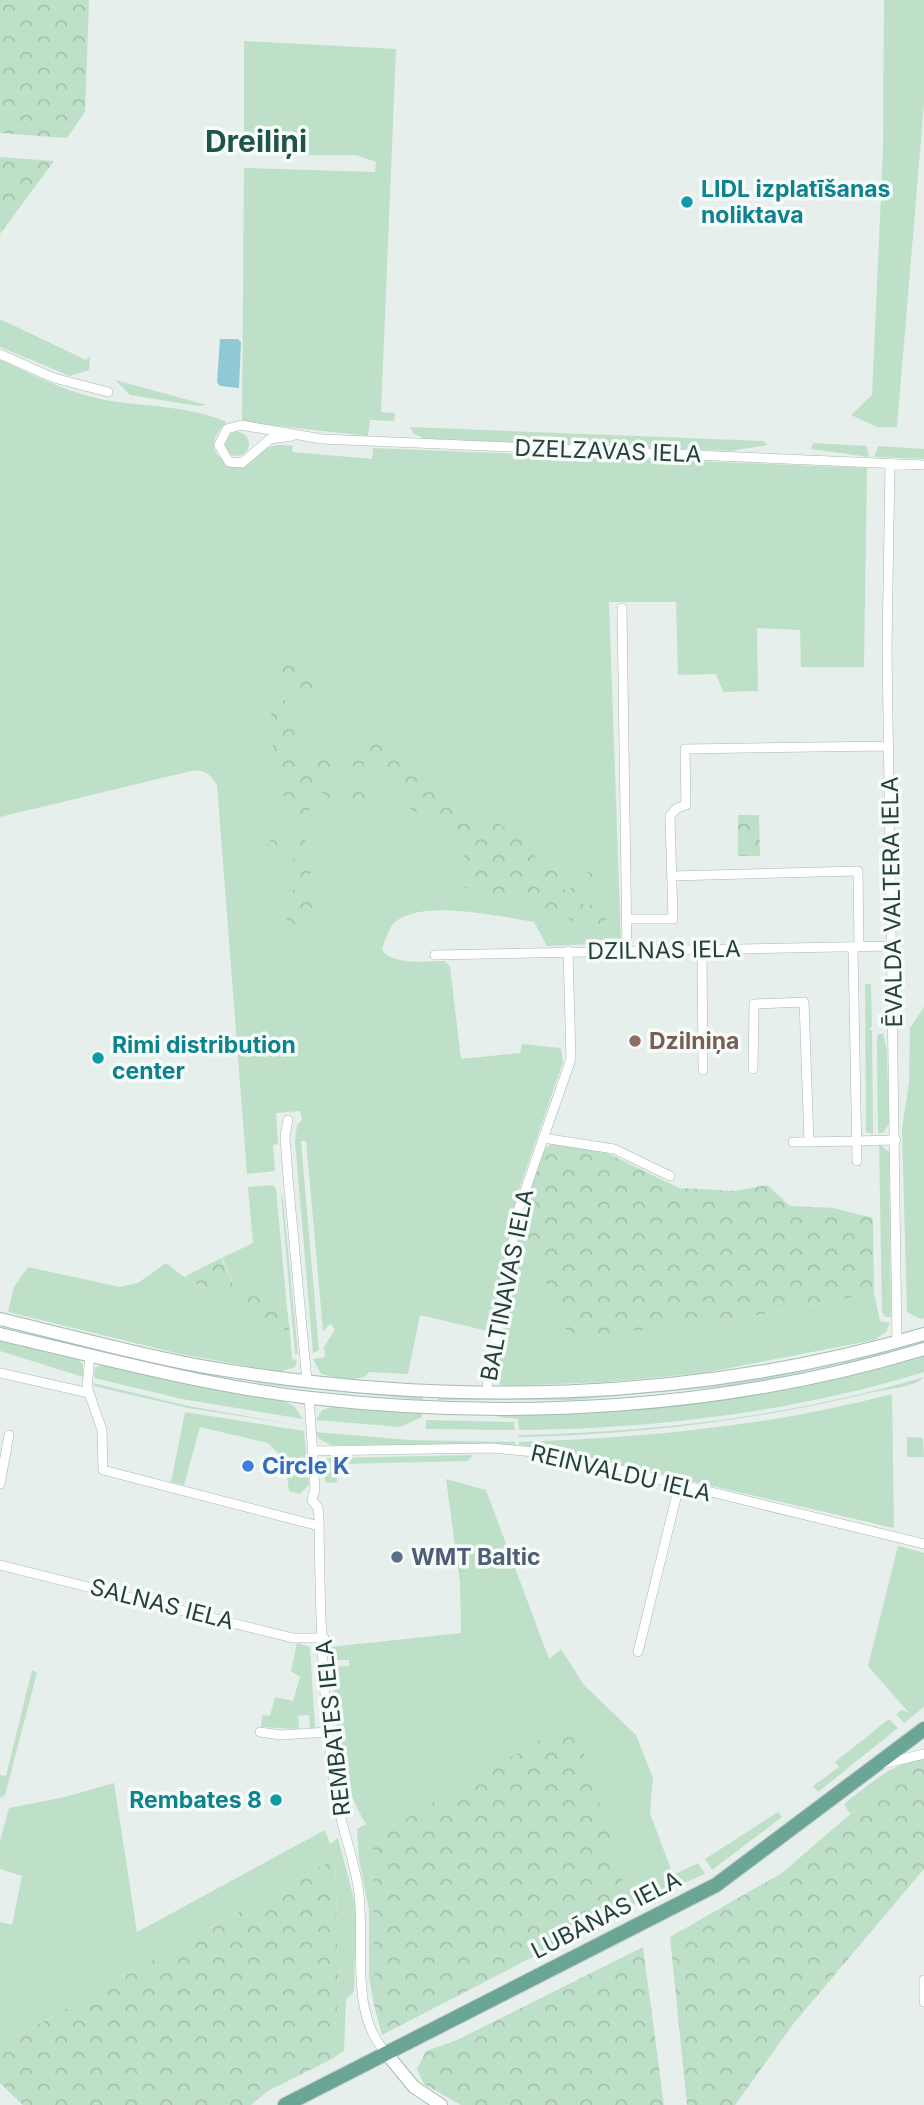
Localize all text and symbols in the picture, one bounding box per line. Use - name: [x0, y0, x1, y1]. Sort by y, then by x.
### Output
- district label: Dreiliņi: [205, 123, 307, 159]
- place label: LIDL izplatīšanas noliktava: [701, 175, 891, 229]
- marker: LIDL izplatīšanas noliktava: [679, 194, 695, 210]
- street label: DZELZAVAS IELA: [514, 434, 702, 468]
- street label: ĒVALDA VALTERA IELA: [876, 776, 908, 1028]
- street label: DZILNAS IELA: [587, 935, 741, 965]
- place label: Dzilniņa: [649, 1027, 739, 1055]
- place label: Rimi distribution center: [112, 1031, 296, 1085]
- marker: Dzilniņa: [627, 1033, 643, 1049]
- marker: Rimi distribution center: [90, 1050, 106, 1066]
- street label: BALTINAVAS IELA: [475, 1187, 539, 1383]
- street label: REINVALDU IELA: [528, 1439, 714, 1507]
- place label: Circle K: [262, 1452, 350, 1480]
- marker: Circle K: [240, 1458, 256, 1474]
- place label: WMT Baltic: [411, 1543, 540, 1571]
- marker: WMT Baltic: [389, 1549, 405, 1565]
- street label: SALNAS IELA: [87, 1573, 237, 1635]
- street label: REMBATES IELA: [310, 1638, 356, 1818]
- place label: Rembates 8: [129, 1786, 262, 1814]
- marker: Rembates 8: [268, 1792, 284, 1808]
- street label: LUBĀNAS IELA: [526, 1865, 686, 1965]

